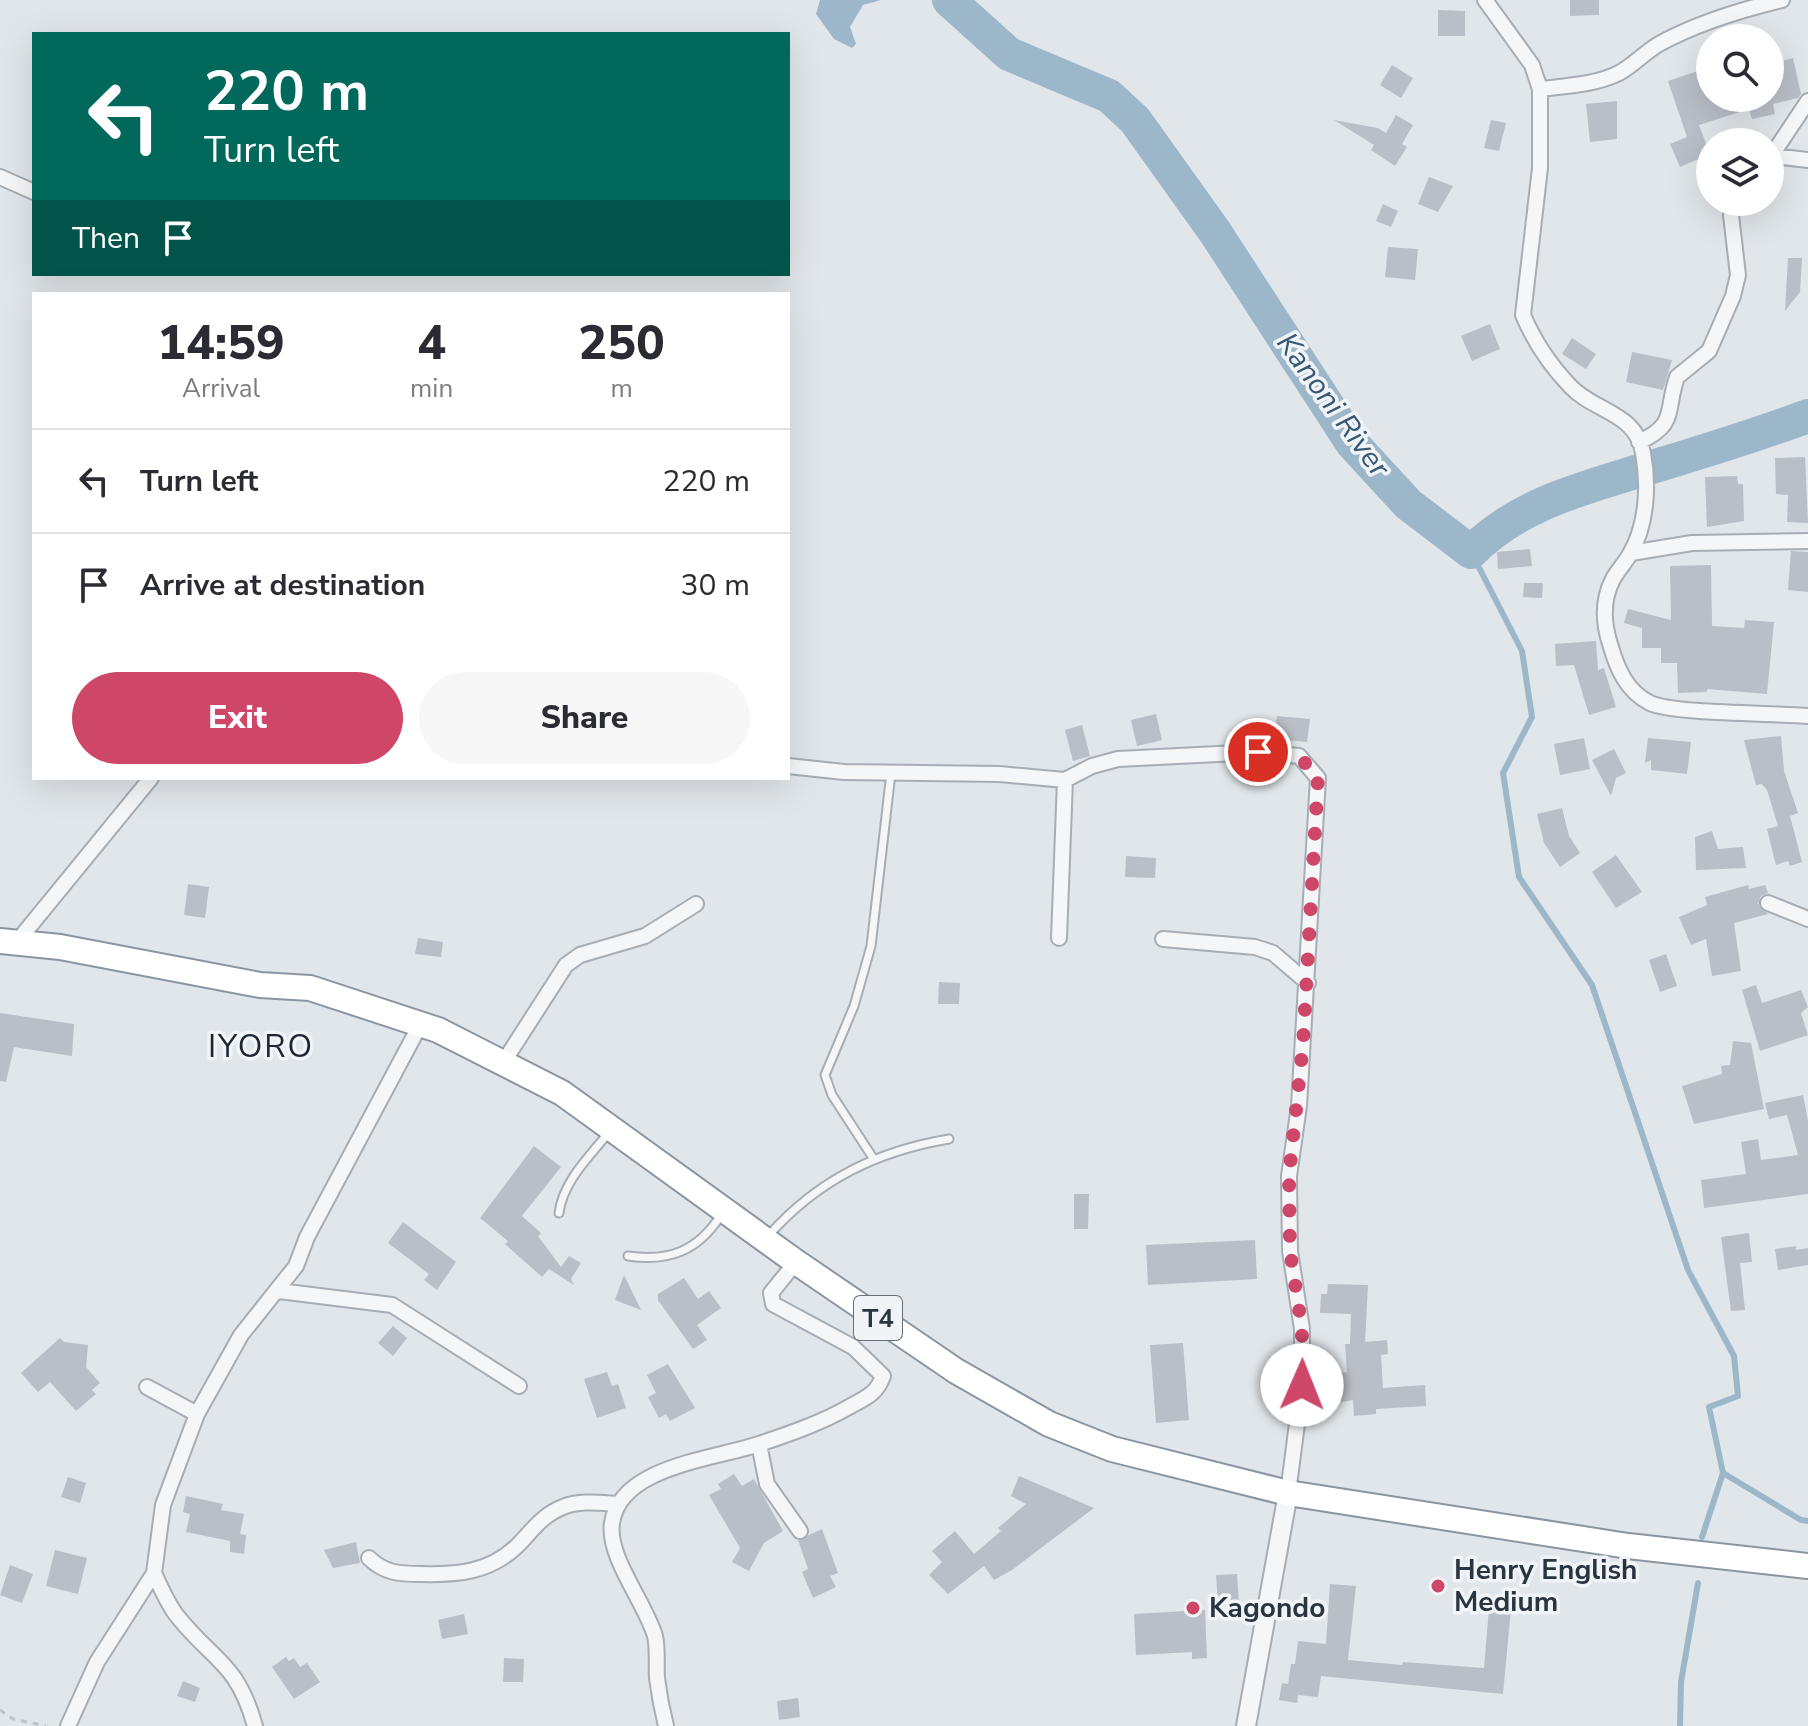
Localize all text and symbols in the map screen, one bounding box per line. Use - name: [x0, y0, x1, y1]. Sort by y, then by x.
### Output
- map controls: [1696, 24, 1784, 216]
- button: search: [1696, 24, 1784, 112]
- text: 220 m: [204, 53, 369, 130]
- icon: left: [72, 64, 176, 168]
- text: Turn left: [204, 126, 339, 175]
- button: layers: [1696, 128, 1784, 216]
- icon: arrive: [156, 216, 200, 260]
- text: Then: [72, 218, 140, 259]
- text: 14:59: [157, 310, 285, 376]
- text: 4: [417, 310, 446, 376]
- text: 250: [578, 310, 665, 376]
- water label: Kanoni River: [1267, 325, 1400, 486]
- text: Arrival: [182, 371, 260, 406]
- text: min: [410, 371, 453, 406]
- text: m: [610, 371, 633, 406]
- icon: left: [72, 459, 116, 503]
- text: Turn left: [140, 461, 258, 502]
- text: 220 m: [663, 461, 750, 502]
- icon: arrive: [72, 563, 116, 607]
- text: Arrive at destination: [140, 565, 425, 606]
- text: 30 m: [681, 565, 750, 606]
- button: Exit: [72, 672, 403, 764]
- button: Share: [419, 672, 750, 764]
- pin: [1224, 718, 1292, 786]
- icon: arrive: [1236, 730, 1280, 774]
- district label: IYORO: [208, 1025, 314, 1068]
- road number: T4: [854, 1296, 902, 1340]
- position arrow: [1260, 1343, 1344, 1427]
- place label: Henry English Medium: [1454, 1551, 1637, 1621]
- marker: Henry English Medium: [1429, 1577, 1447, 1595]
- place label: Kagondo: [1209, 1589, 1325, 1627]
- marker: Kagondo: [1184, 1599, 1202, 1617]

